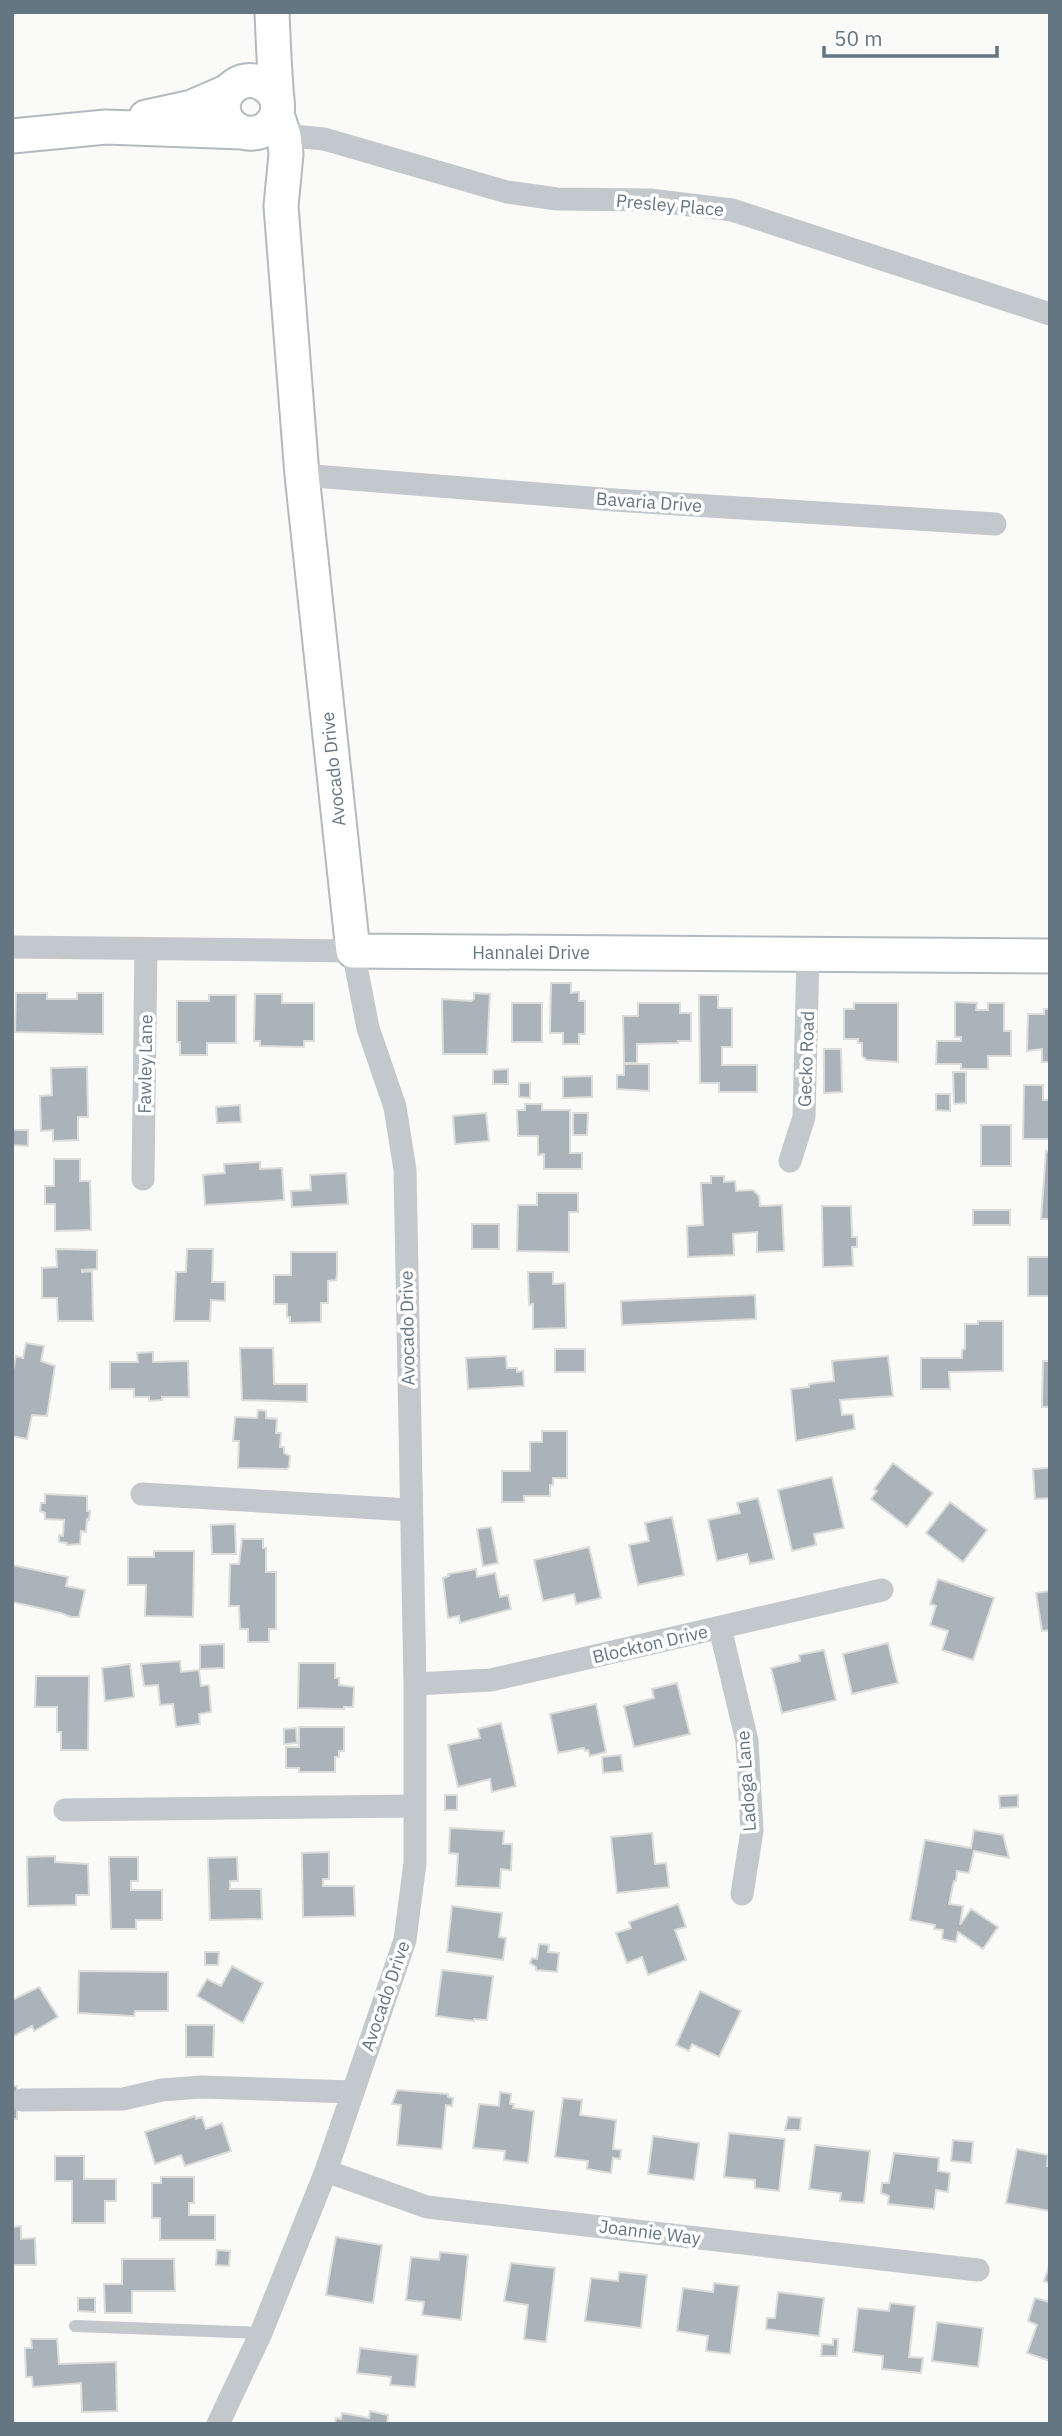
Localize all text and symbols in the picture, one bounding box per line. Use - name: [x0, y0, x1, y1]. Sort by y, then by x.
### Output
- scale bar: [824, 14, 997, 58]
- text: 50 m: [834, 24, 883, 52]
- street label: Presley Place: [615, 189, 725, 221]
- street label: Bavaria Drive: [595, 487, 703, 517]
- street label: Avocado Drive: [316, 710, 350, 827]
- street label: Hannalei Drive: [472, 941, 590, 964]
- street label: Gecko Road: [793, 1010, 819, 1108]
- street label: Fawley Lane: [133, 1014, 157, 1114]
- street label: Avocado Drive: [394, 1270, 420, 1386]
- street label: Blockton Drive: [590, 1620, 710, 1668]
- street label: Ladoga Lane: [731, 1730, 761, 1832]
- street label: Avocado Drive: [355, 1938, 415, 2054]
- street label: Joannie Way: [598, 2214, 702, 2250]

